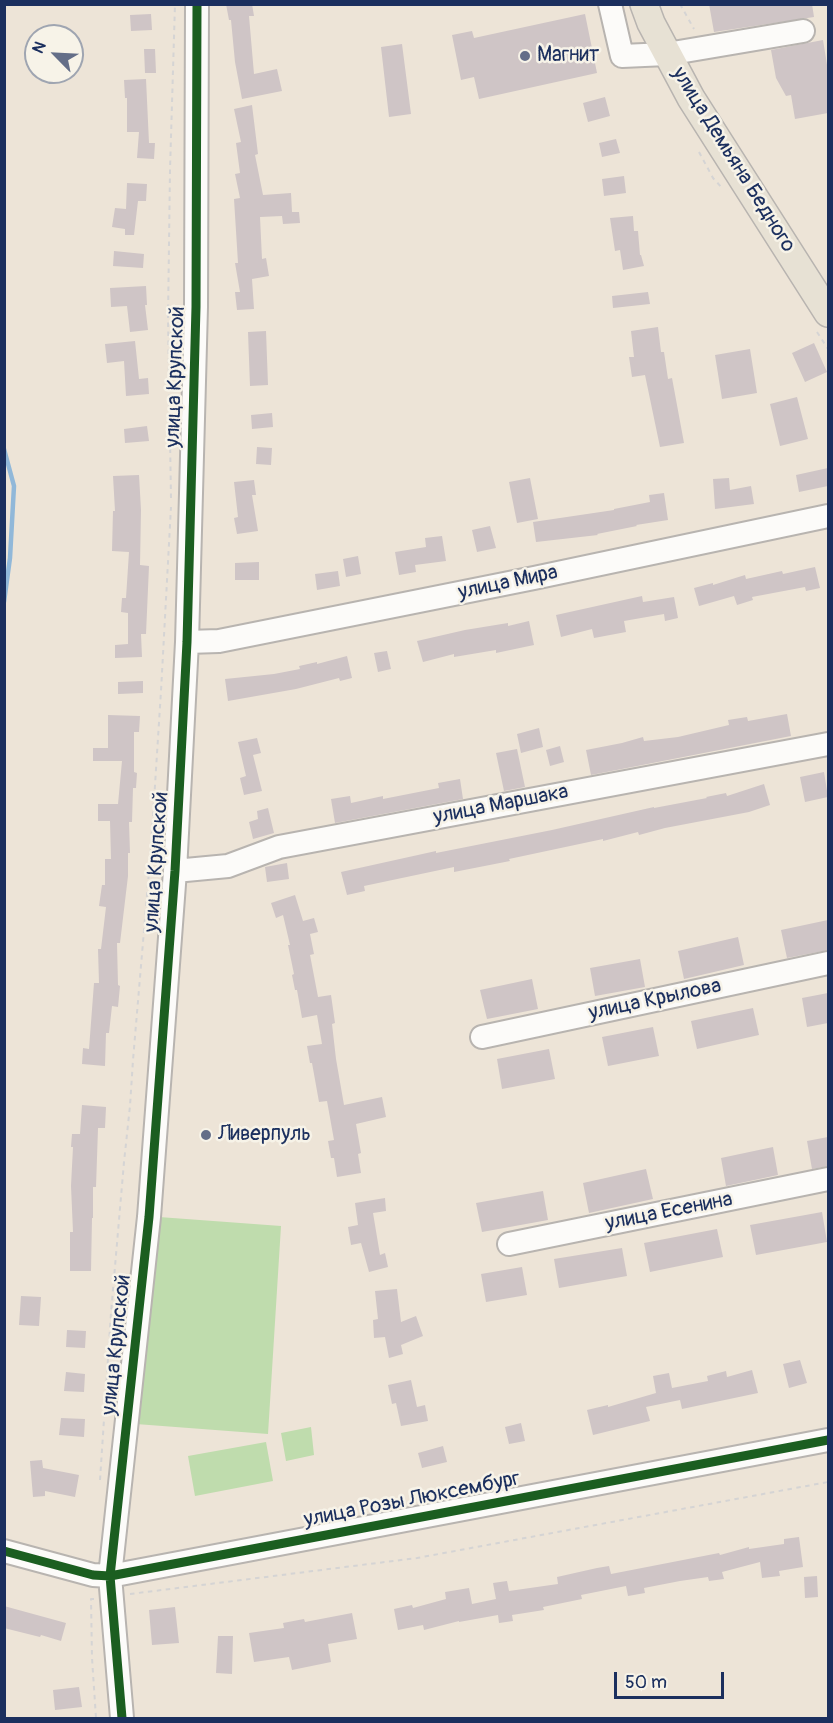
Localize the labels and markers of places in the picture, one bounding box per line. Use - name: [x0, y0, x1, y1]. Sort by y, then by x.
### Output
- place label: Магнит: [537, 43, 599, 69]
- marker: Магнит: [518, 49, 532, 63]
- place label: Ливерпуль: [218, 1122, 311, 1148]
- marker: Ливерпуль: [199, 1128, 213, 1142]

